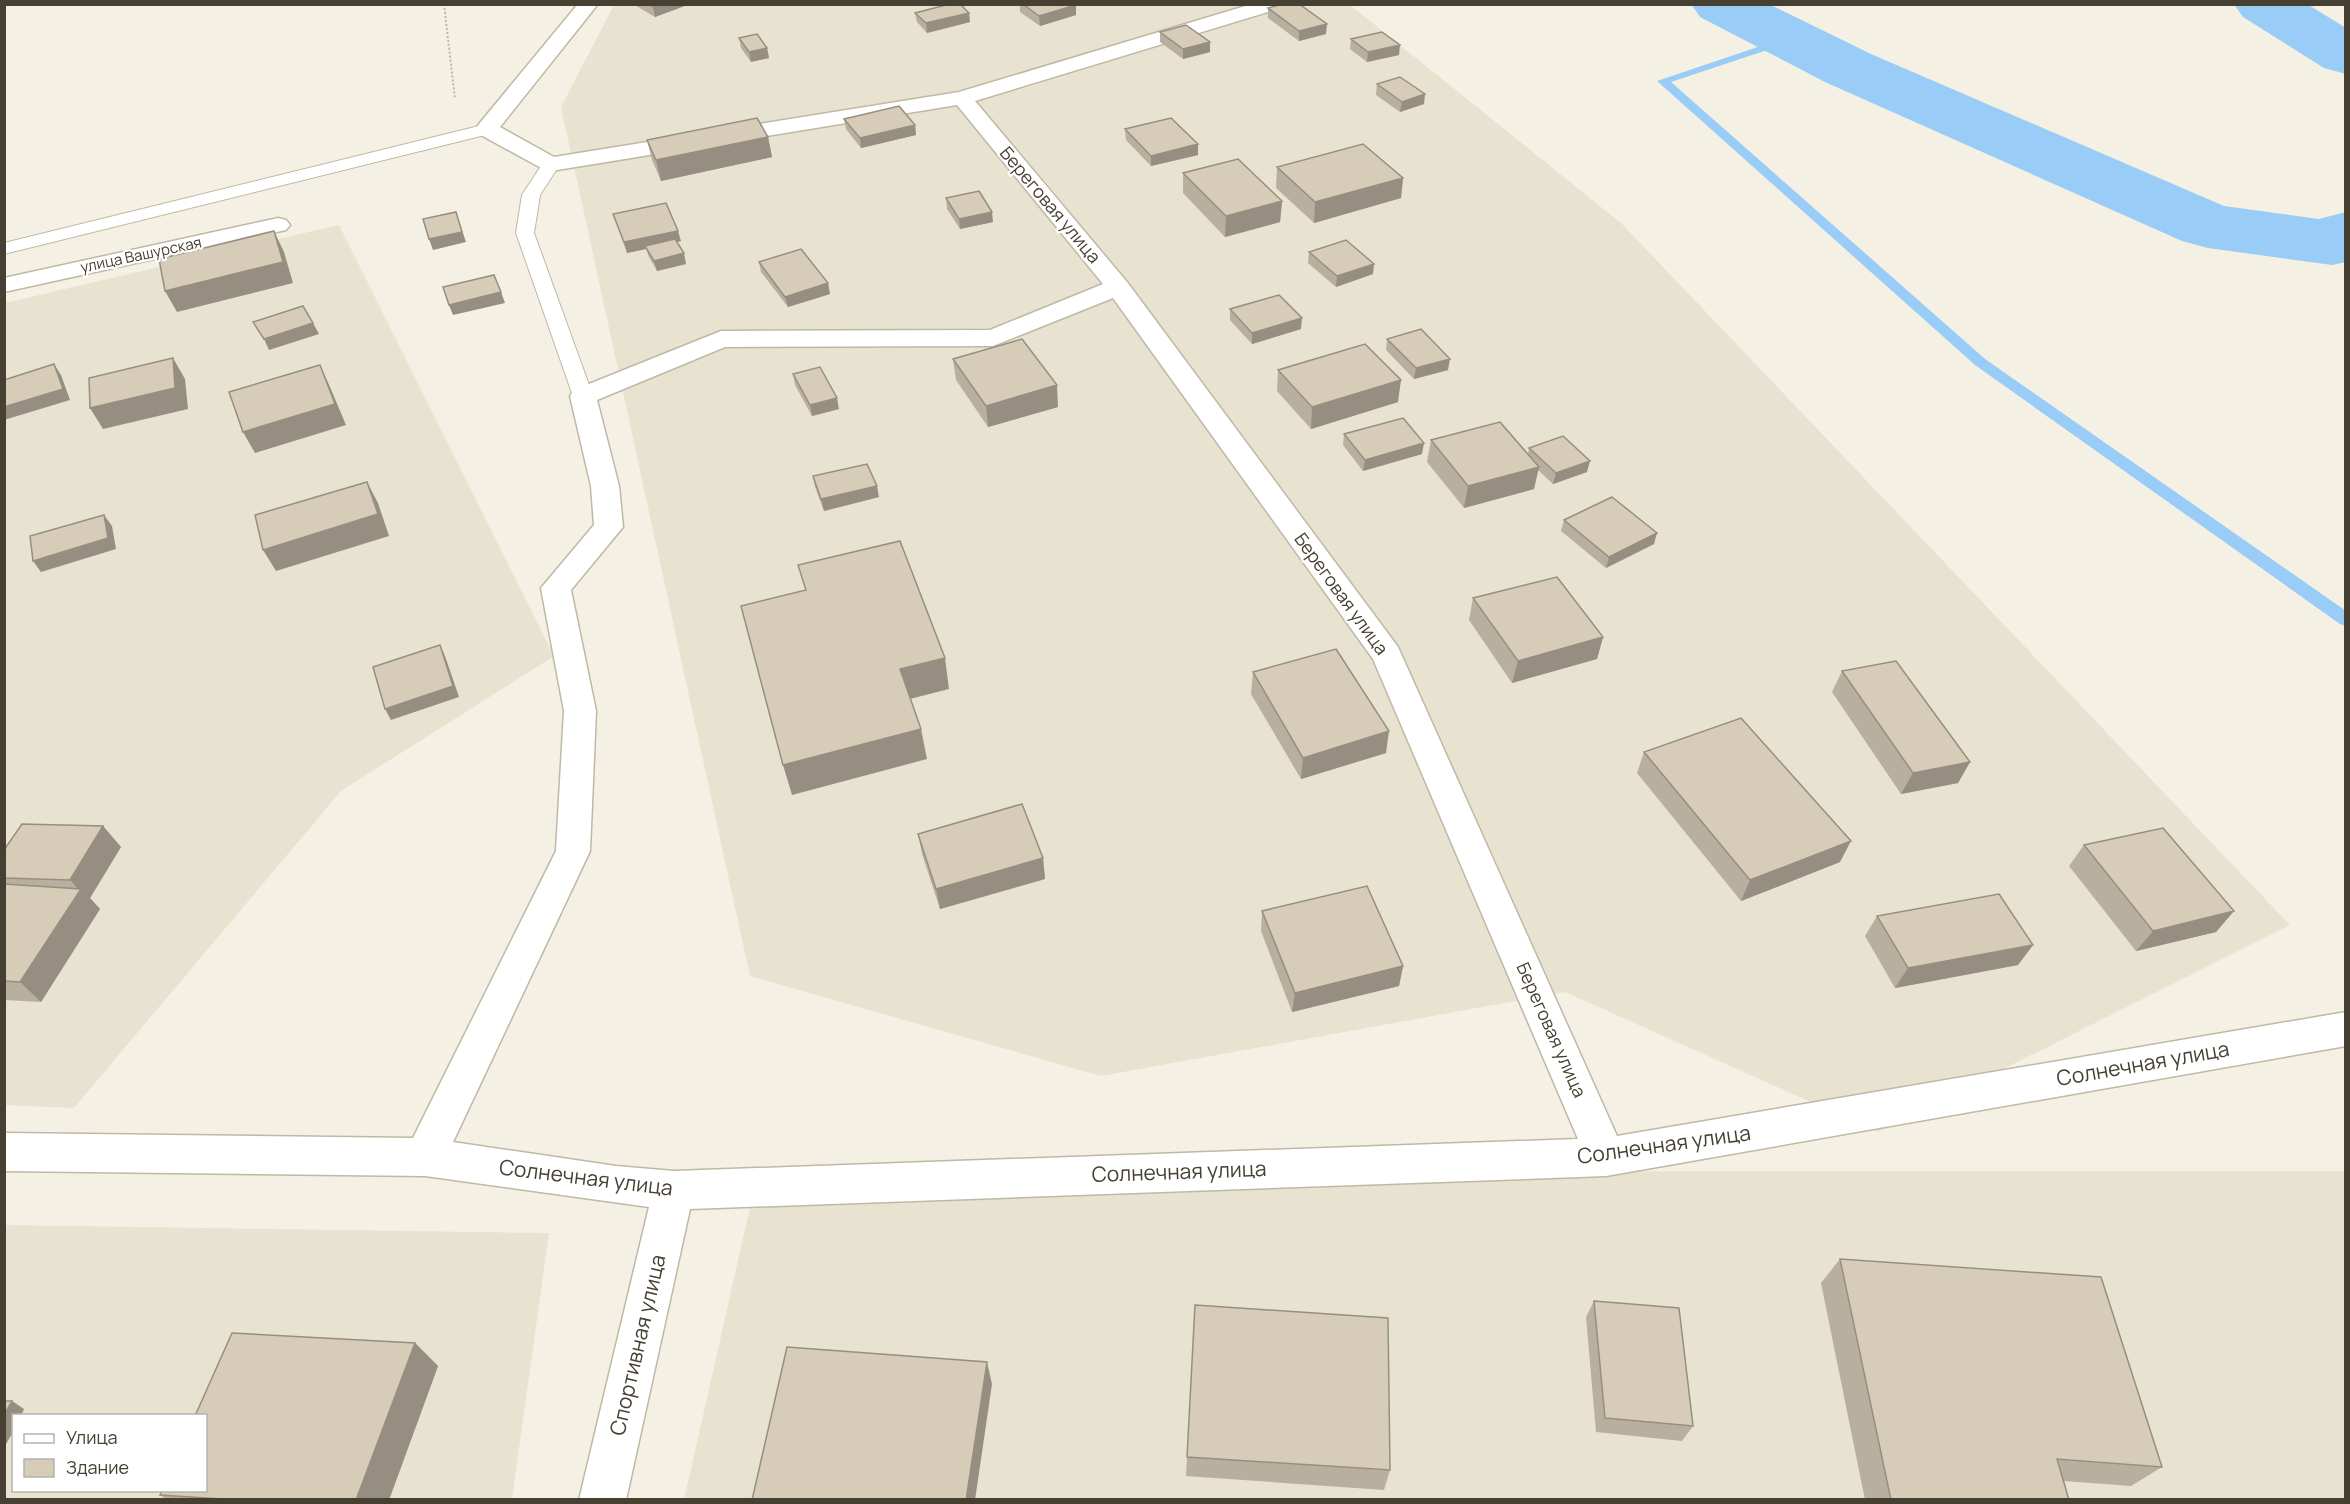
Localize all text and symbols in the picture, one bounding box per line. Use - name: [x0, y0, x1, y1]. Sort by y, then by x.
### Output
- street label: Береговая улица: [995, 141, 1107, 268]
- street label: улица Вашурская: [78, 231, 203, 278]
- street label: Береговая улица: [1289, 528, 1394, 659]
- street label: Береговая улица: [1511, 958, 1592, 1101]
- street label: Солнечная улица: [2054, 1034, 2231, 1092]
- street label: Солнечная улица: [1575, 1118, 1752, 1170]
- street label: Солнечная улица: [498, 1152, 675, 1202]
- street label: Солнечная улица: [1091, 1154, 1267, 1188]
- street label: Спортивная улица: [603, 1252, 671, 1438]
- legend: [12, 1414, 207, 1492]
- text: Улица: [66, 1425, 118, 1449]
- text: Здание: [66, 1455, 129, 1479]

